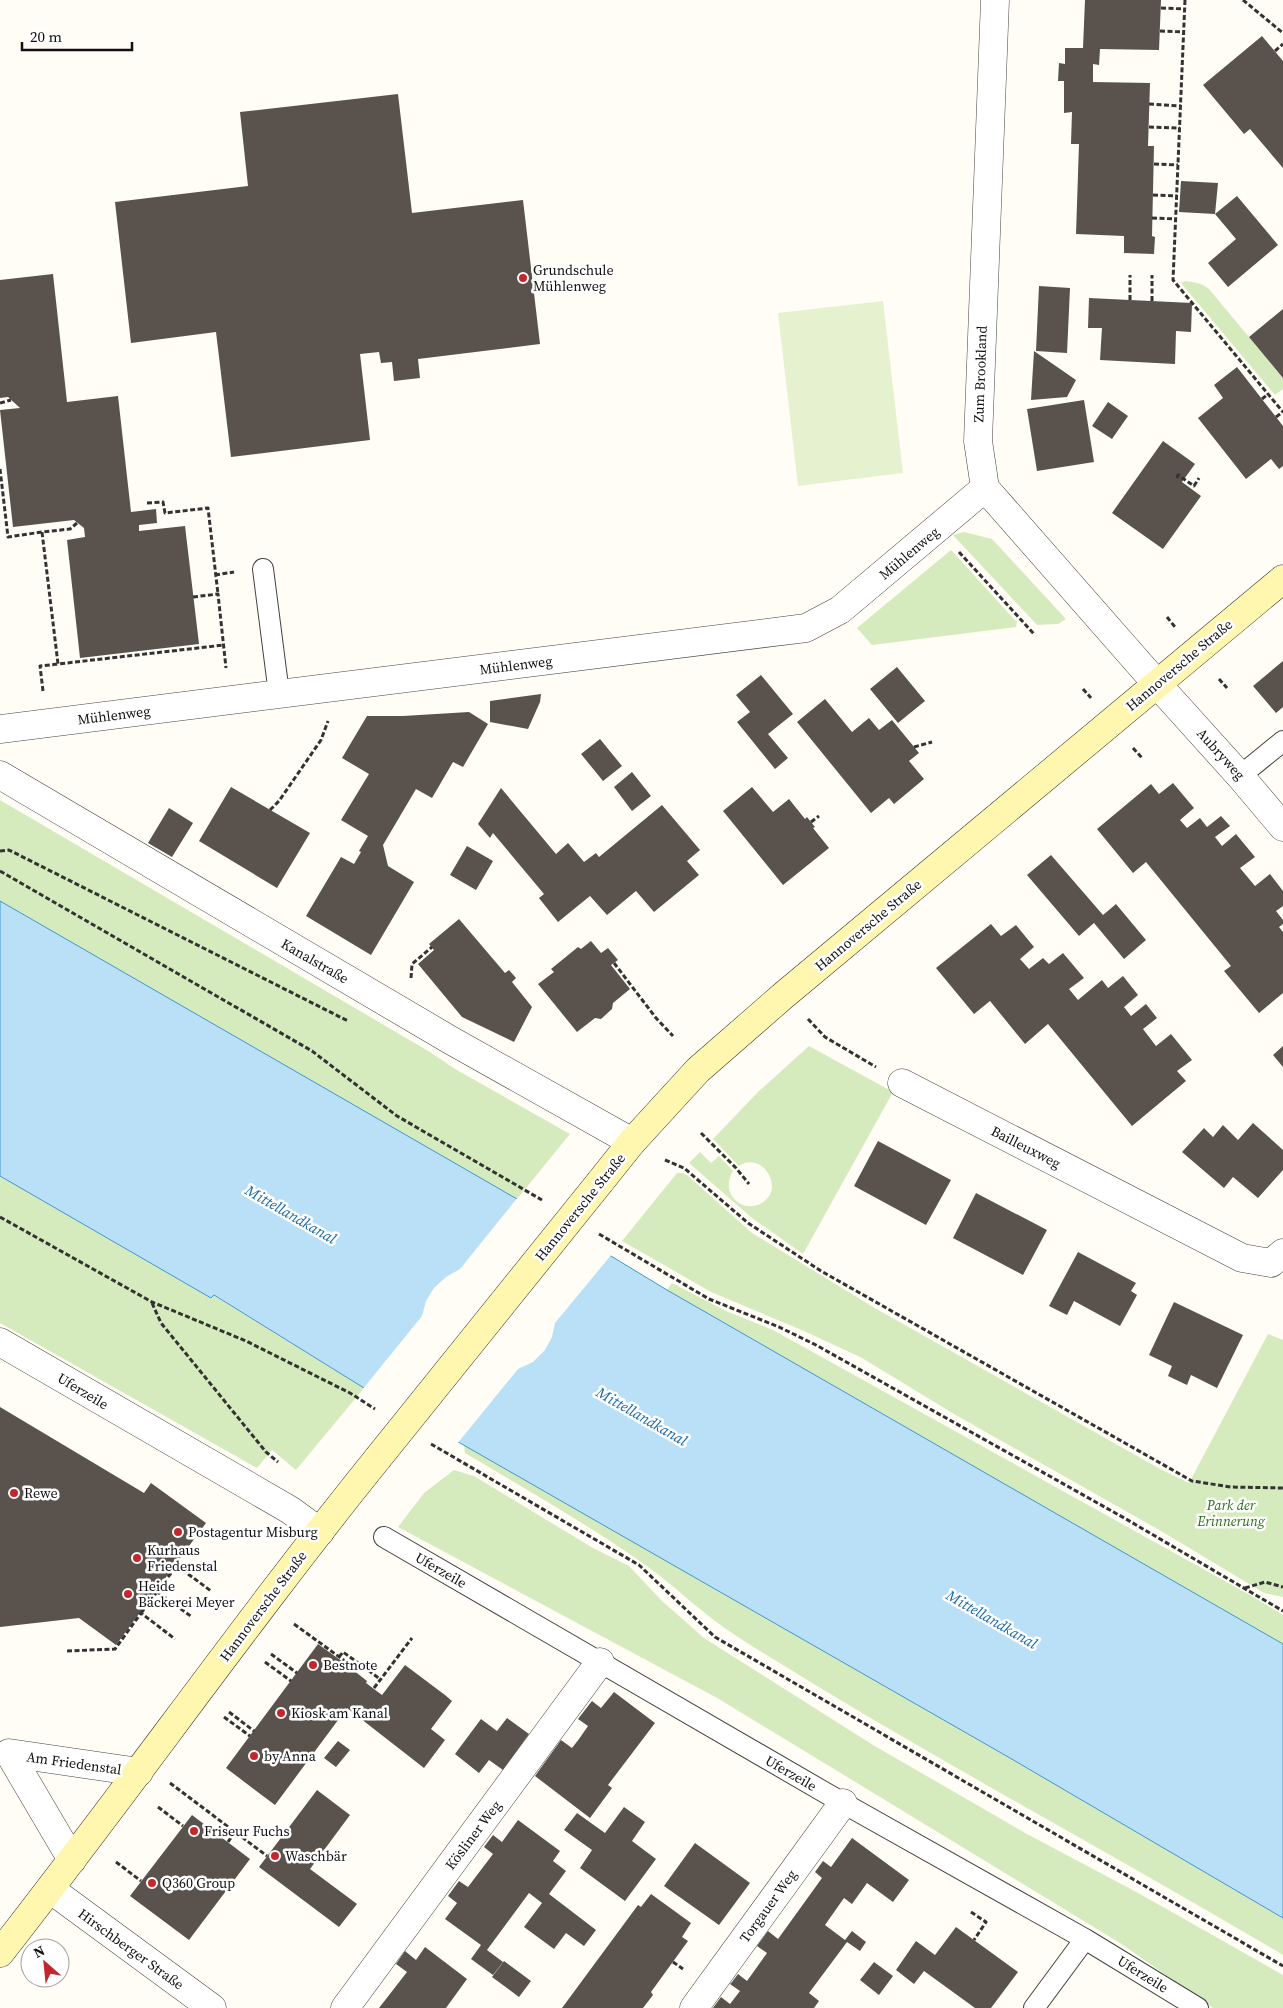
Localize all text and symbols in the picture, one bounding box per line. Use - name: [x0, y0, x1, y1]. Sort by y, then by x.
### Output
- scale bar: [22, 20, 132, 52]
- text: 20 m: [30, 26, 62, 47]
- place label: Grundschule Mühlenweg: [533, 260, 614, 296]
- marker: Grundschule Mühlenweg: [517, 272, 529, 284]
- street label: Zum Brookland: [968, 325, 992, 423]
- street label: Mühlenweg: [875, 522, 943, 584]
- street label: Hannoversche Straße: [1121, 614, 1237, 716]
- street label: Mühlenweg: [479, 651, 553, 679]
- street label: Mühlenweg: [77, 701, 151, 729]
- street label: Aubryweg: [1192, 724, 1250, 784]
- street label: Hannoversche Straße: [810, 874, 926, 976]
- street label: Kanalstraße: [278, 934, 352, 988]
- street label: Bailleuxweg: [988, 1121, 1064, 1173]
- street label: Hannoversche Straße: [530, 1149, 630, 1265]
- water label: Mittellandkanal: [241, 1179, 341, 1249]
- street label: Uferzeile: [54, 1368, 112, 1414]
- water label: Mittellandkanal: [592, 1381, 692, 1451]
- place label: Rewe: [24, 1483, 58, 1503]
- marker: Rewe: [8, 1487, 20, 1499]
- park label: Park der Erinnerung: [1196, 1495, 1266, 1531]
- place label: Postagentur Misburg: [188, 1522, 318, 1542]
- marker: Postagentur Misburg: [172, 1526, 184, 1538]
- place label: Kurhaus Friedenstal: [147, 1540, 218, 1576]
- street label: Hannoversche Straße: [215, 1547, 311, 1665]
- street label: Uferzeile: [411, 1547, 471, 1593]
- marker: Kurhaus Friedenstal: [131, 1552, 143, 1564]
- place label: Heide Bäckerei Meyer: [138, 1576, 235, 1612]
- water label: Mittellandkanal: [942, 1584, 1042, 1654]
- marker: Heide Bäckerei Meyer: [122, 1588, 134, 1600]
- place label: Bestnote: [323, 1655, 377, 1675]
- marker: Bestnote: [307, 1659, 319, 1671]
- place label: Kiosk am Kanal: [291, 1703, 388, 1723]
- marker: Kiosk am Kanal: [275, 1707, 287, 1719]
- street label: Am Friedenstal: [25, 1746, 123, 1780]
- place label: by Anna: [264, 1746, 317, 1766]
- marker: by Anna: [248, 1750, 260, 1762]
- street label: Uferzeile: [761, 1750, 821, 1796]
- street label: Kösliner Weg: [440, 1796, 506, 1874]
- place label: Friseur Fuchs: [204, 1821, 289, 1841]
- marker: Friseur Fuchs: [188, 1825, 200, 1837]
- place label: Waschbär: [285, 1846, 347, 1866]
- marker: Waschbär: [269, 1850, 281, 1862]
- street label: Torgauer Weg: [735, 1865, 801, 1947]
- place label: Q360 Group: [162, 1873, 235, 1893]
- marker: Q360 Group: [146, 1877, 158, 1889]
- street label: Hirschberger Straße: [74, 1904, 188, 1994]
- north arrow: [20, 1938, 70, 1988]
- text: N: [30, 1940, 48, 1963]
- street label: Uferzeile: [1114, 1950, 1172, 1998]

